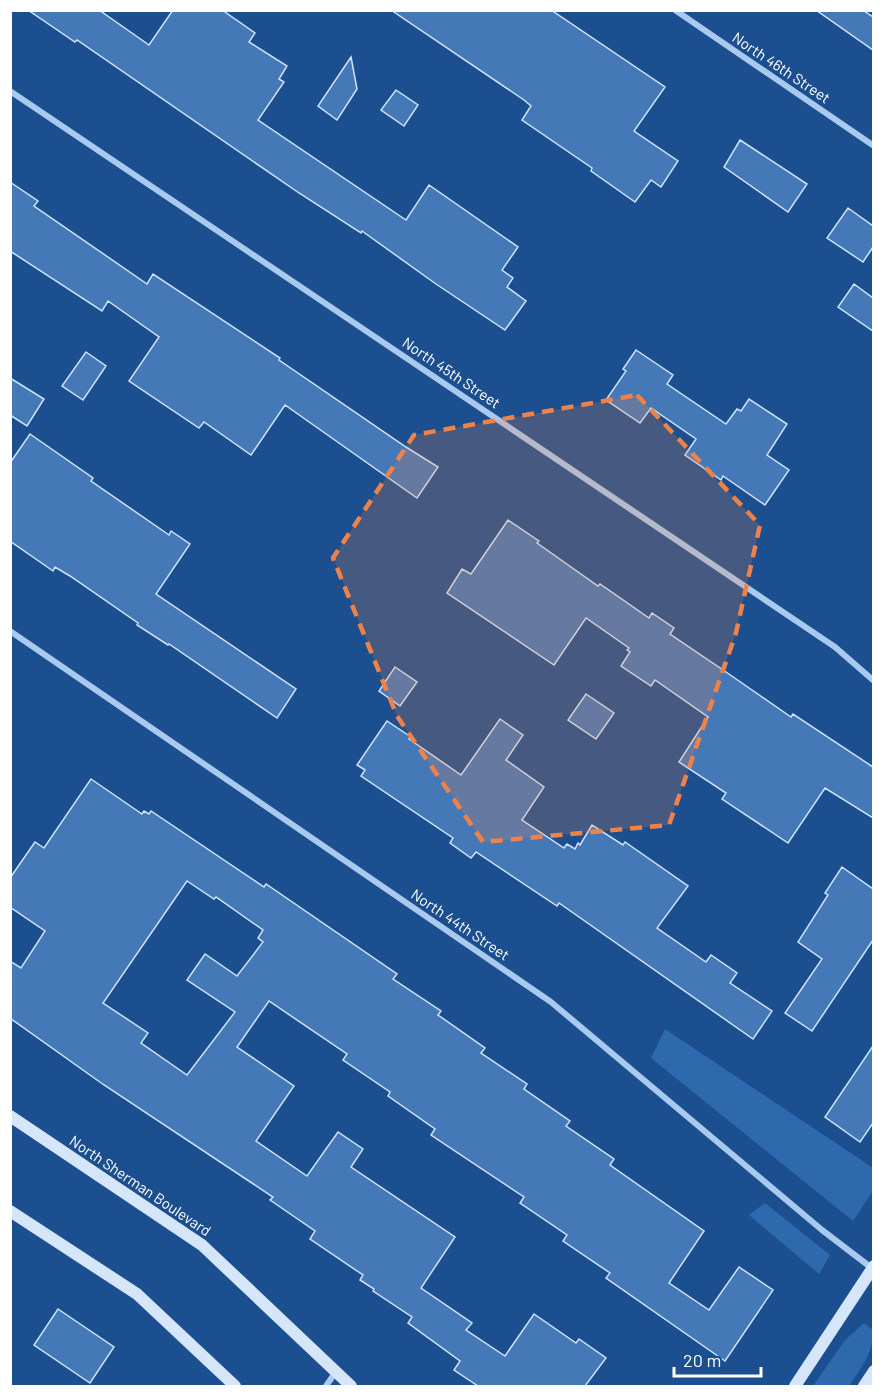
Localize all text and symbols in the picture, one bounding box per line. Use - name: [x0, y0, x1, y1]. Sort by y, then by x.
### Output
- street label: North 46th Street: [729, 28, 834, 107]
- street label: North 45th Street: [399, 333, 504, 412]
- street label: North 44th Street: [408, 885, 513, 964]
- street label: North Sherman Boulevard: [66, 1131, 215, 1239]
- scale bar: [674, 1340, 761, 1378]
- text: 20 m: [683, 1349, 721, 1371]

